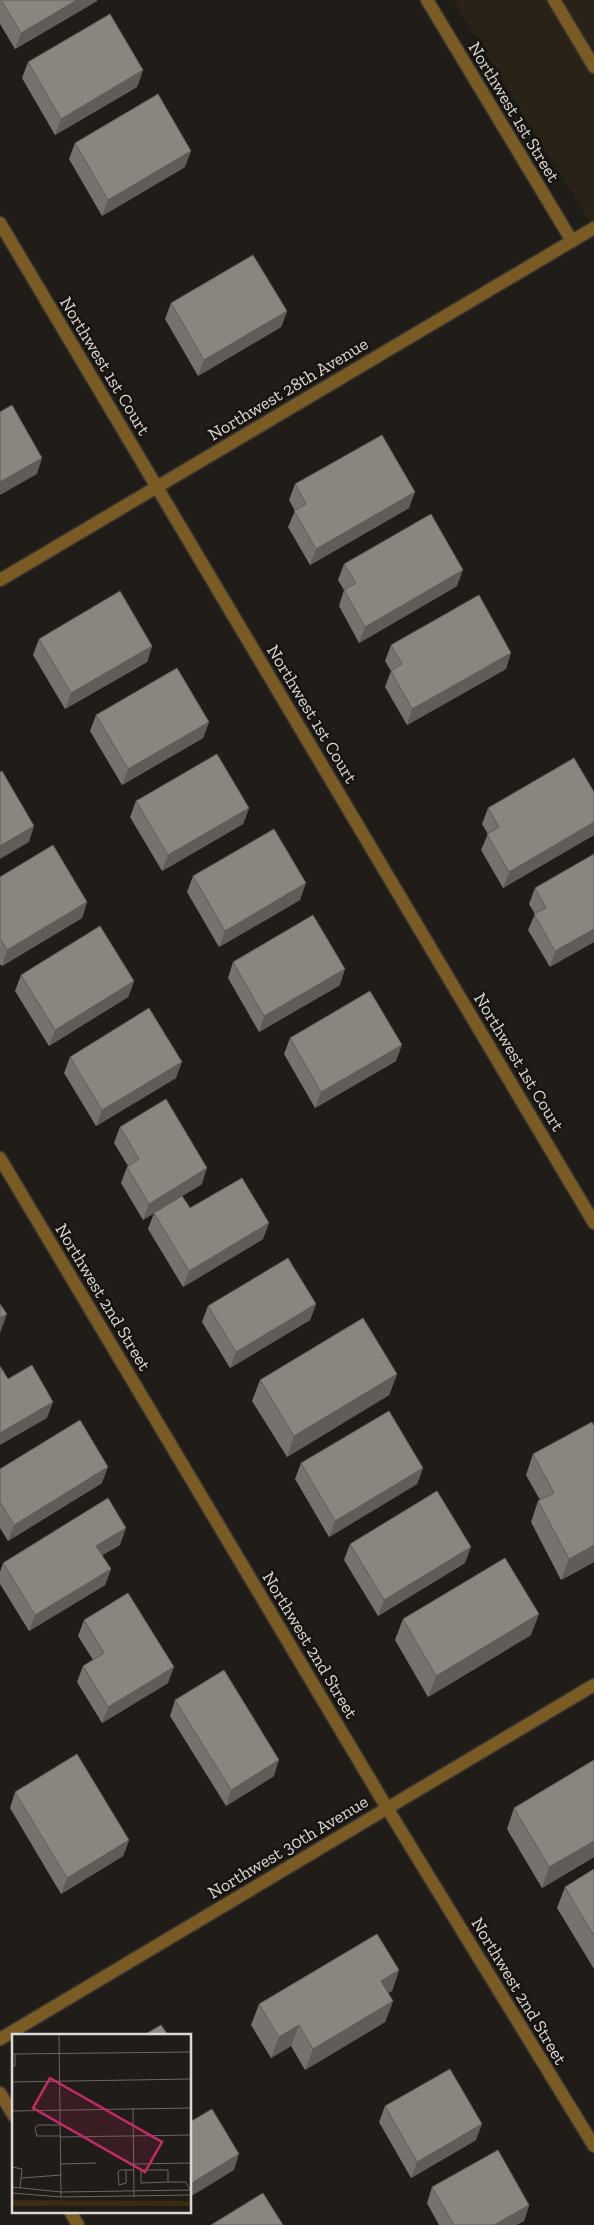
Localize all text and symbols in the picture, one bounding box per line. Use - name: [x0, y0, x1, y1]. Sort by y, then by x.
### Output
- street label: Northwest 1st Street: [463, 38, 565, 186]
- street label: Northwest 1st Court: [55, 293, 155, 439]
- street label: Northwest 28th Avenue: [204, 332, 372, 446]
- street label: Northwest 1st Court: [262, 641, 362, 787]
- street label: Northwest 1st Court: [469, 989, 569, 1135]
- street label: Northwest 2nd Street: [50, 1219, 156, 1375]
- street label: Northwest 2nd Street: [257, 1567, 363, 1723]
- street label: Northwest 30th Avenue: [204, 1790, 372, 1904]
- street label: Northwest 2nd Street: [466, 1913, 572, 2069]
- inset map: [12, 2034, 191, 2212]

